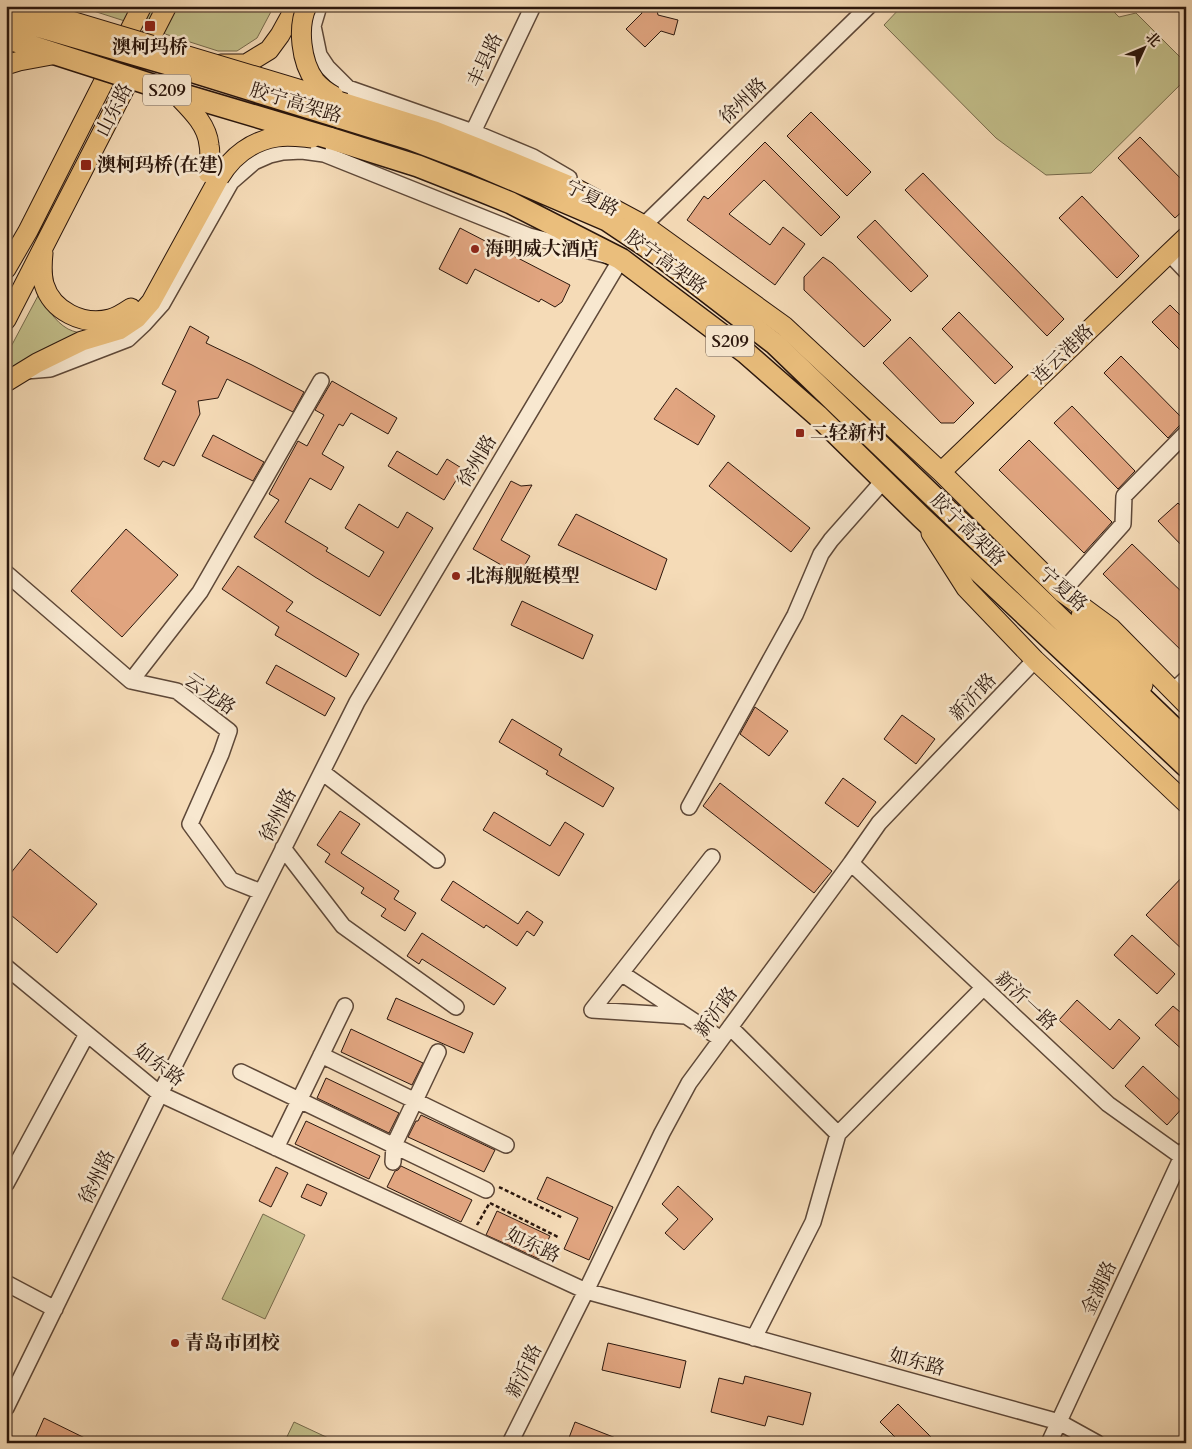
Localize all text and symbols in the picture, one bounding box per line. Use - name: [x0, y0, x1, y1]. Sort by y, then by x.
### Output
- marker: 澳柯玛桥: [143, 19, 157, 33]
- north arrow: [1120, 22, 1170, 72]
- text: 北: [1141, 28, 1165, 51]
- street label: 丰县路: [461, 29, 509, 91]
- place label: 澳柯玛桥: [112, 34, 188, 60]
- street label: 徐州路: [713, 72, 773, 130]
- road number: S209: [143, 74, 191, 106]
- street label: 胶宁高架路: [247, 77, 345, 129]
- street label: 山东路: [89, 79, 139, 141]
- place label: 澳柯玛桥(在建): [97, 152, 224, 178]
- marker: 澳柯玛桥(在建): [79, 158, 93, 172]
- street label: 宁夏路: [561, 173, 623, 223]
- street label: 胶宁高架路: [620, 224, 712, 300]
- place label: 海明威大酒店: [485, 236, 599, 262]
- marker: 海明威大酒店: [469, 243, 481, 255]
- street label: 连云港路: [1027, 318, 1099, 390]
- road number: S209: [706, 326, 754, 356]
- place label: 二轻新村: [810, 420, 886, 446]
- marker: 二轻新村: [794, 427, 806, 439]
- street label: 徐州路: [451, 430, 503, 492]
- street label: 胶宁高架路: [925, 488, 1011, 572]
- street label: 宁夏路: [1033, 560, 1093, 618]
- place label: 北海舰艇模型: [466, 563, 580, 589]
- marker: 北海舰艇模型: [450, 570, 462, 582]
- street label: 云龙路: [179, 667, 241, 721]
- street label: 新沂路: [944, 667, 1002, 727]
- street label: 徐州路: [253, 784, 303, 846]
- street label: 新沂一路: [989, 966, 1063, 1036]
- street label: 新沂路: [688, 981, 744, 1043]
- street label: 如东路: [128, 1038, 190, 1092]
- street label: 徐州路: [73, 1146, 121, 1208]
- street label: 如东路: [502, 1221, 564, 1269]
- street label: 金湖路: [1075, 1257, 1123, 1319]
- place label: 青岛市团校: [185, 1330, 280, 1356]
- marker: 青岛市团校: [169, 1337, 181, 1349]
- street label: 新沂路: [500, 1340, 548, 1402]
- street label: 如东路: [886, 1342, 948, 1382]

